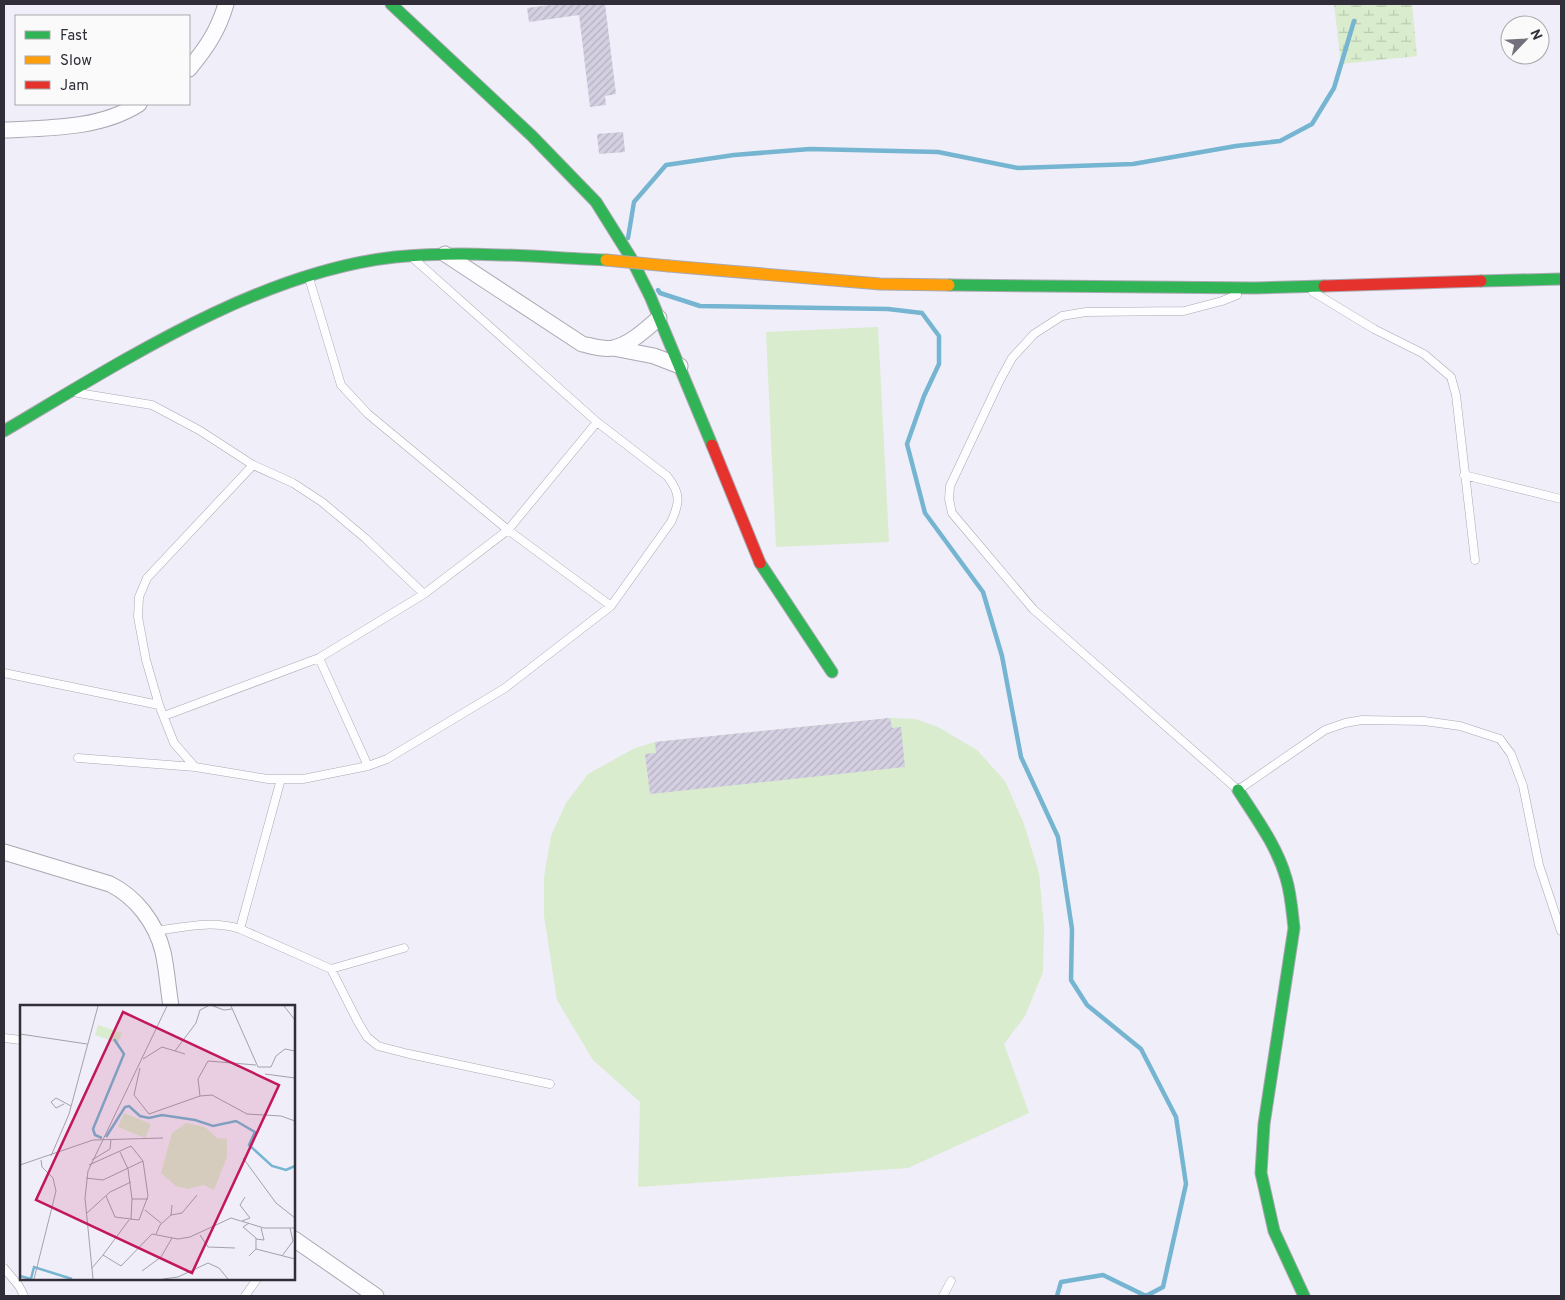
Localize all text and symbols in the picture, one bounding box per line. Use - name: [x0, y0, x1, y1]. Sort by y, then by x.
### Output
- legend: [15, 15, 190, 105]
- north arrow: [1500, 15, 1550, 65]
- text: Fast: [60, 27, 88, 46]
- text: N: [1526, 27, 1545, 43]
- text: Slow: [60, 52, 92, 71]
- text: Jam: [60, 77, 89, 96]
- inset map: [20, 1005, 295, 1280]

